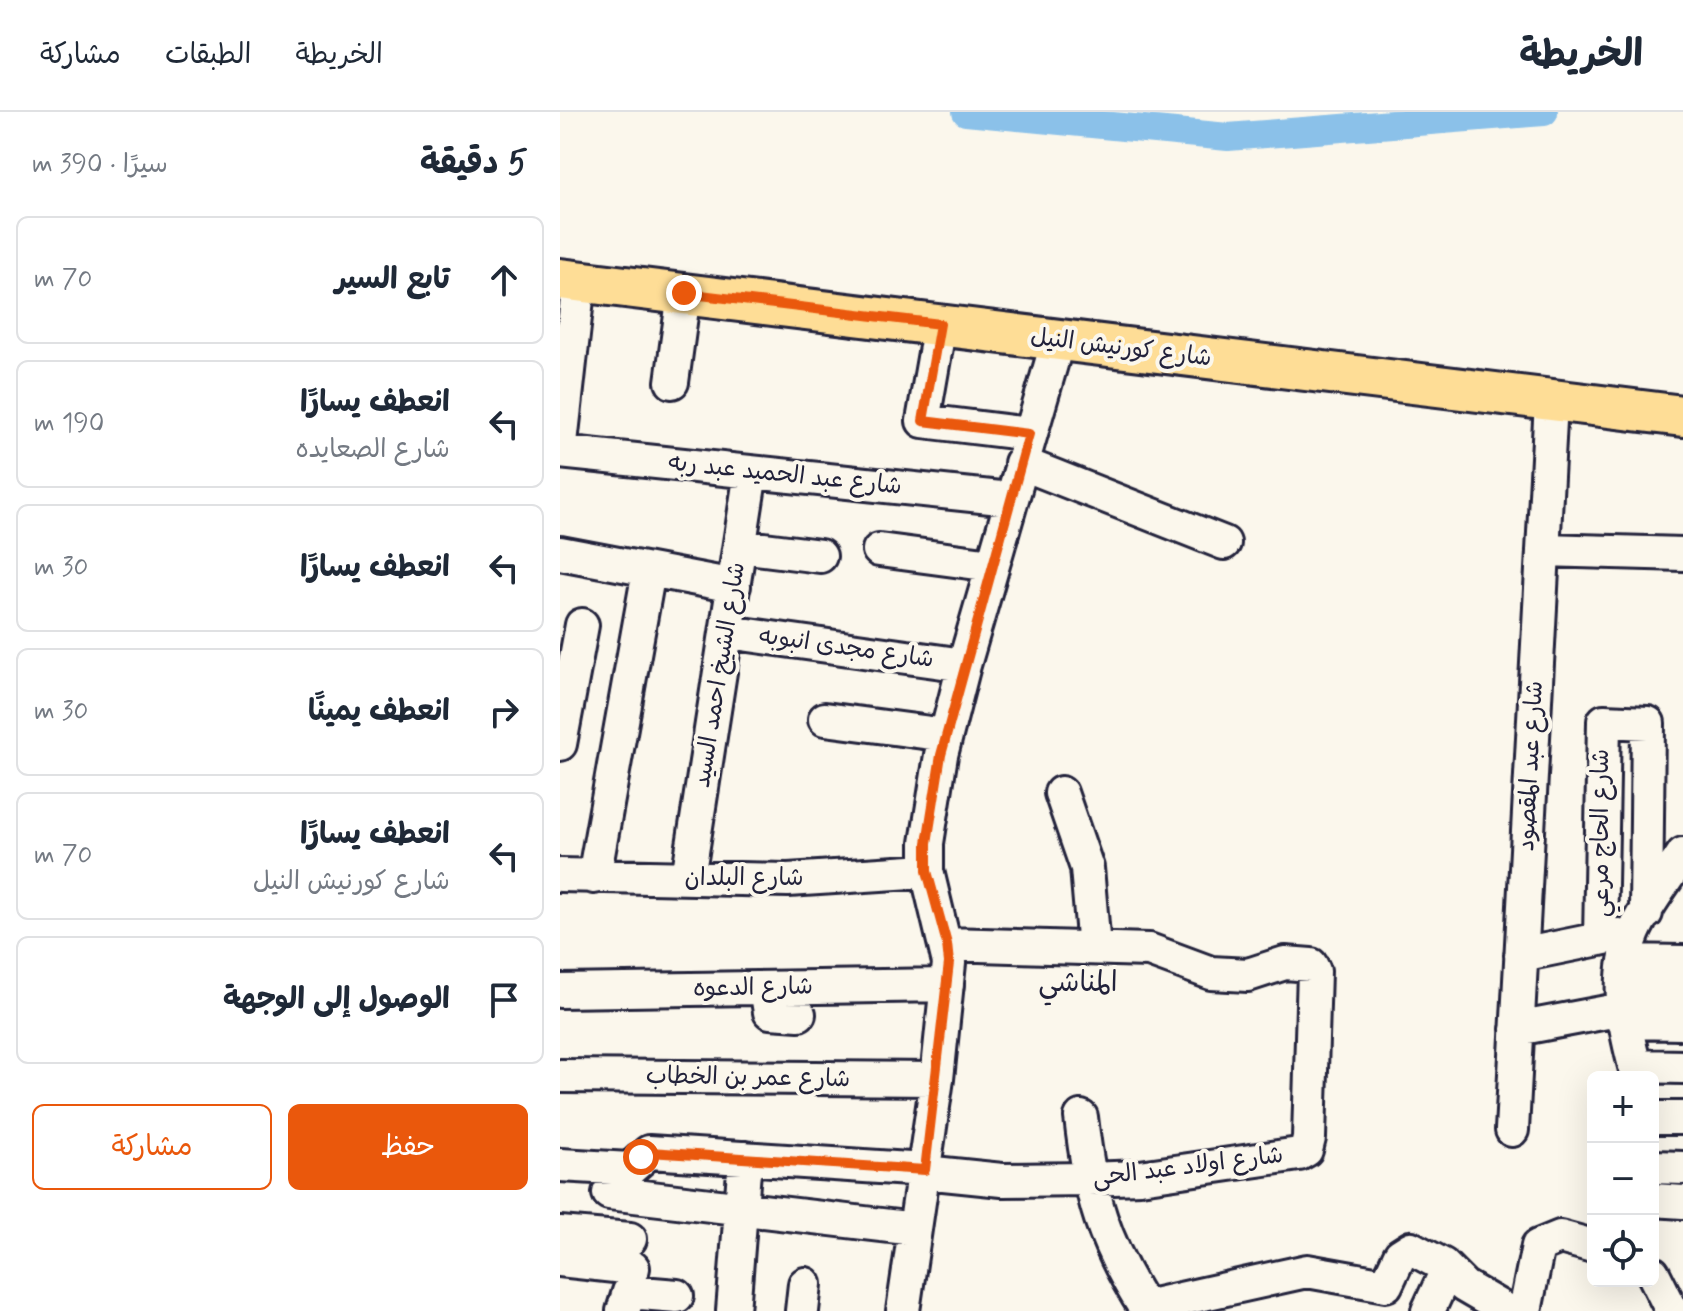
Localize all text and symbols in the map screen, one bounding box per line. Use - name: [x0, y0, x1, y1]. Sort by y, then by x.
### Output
- text: الخريطة: [1519, 31, 1643, 80]
- text: مشاركة: [40, 37, 121, 74]
- text: الطبقات: [165, 37, 251, 74]
- text: الخريطة: [295, 37, 383, 74]
- text: 5 دقيقة: [420, 141, 528, 186]
- text: سيرًا · 390 m: [32, 148, 168, 182]
- icon: ahead: [482, 258, 526, 302]
- text: تابع السير: [335, 260, 450, 299]
- text: 70 m: [34, 263, 92, 297]
- route end: [666, 275, 702, 311]
- street label: شارع كورنيش النيل: [1029, 322, 1213, 374]
- text: انعطف يسارًا: [300, 383, 450, 422]
- icon: left: [482, 402, 526, 446]
- text: 190 m: [34, 407, 104, 441]
- text: شارع الصعايده: [295, 433, 450, 467]
- street label: شارع عبد الحميد عبد ربه: [667, 447, 903, 503]
- icon: left: [482, 546, 526, 590]
- text: انعطف يسارًا: [300, 548, 450, 587]
- text: 30 m: [34, 551, 88, 585]
- street label: شارع الشيخ احمد السيد: [687, 560, 753, 790]
- street label: شارع مجدى انبوبه: [756, 620, 936, 676]
- street label: شارع عبد المقصود: [1511, 680, 1551, 852]
- icon: right: [482, 690, 526, 734]
- text: انعطف يمينًا: [308, 692, 450, 731]
- text: 30 m: [34, 695, 88, 729]
- street label: شارع الحاج مرعي: [1586, 749, 1621, 917]
- text: انعطف يسارًا: [300, 815, 450, 854]
- icon: left: [482, 834, 526, 878]
- text: 70 m: [34, 839, 92, 873]
- street label: شارع البلدان: [684, 863, 804, 894]
- text: شارع كورنيش النيل: [253, 865, 450, 899]
- district label: المناشي: [1038, 965, 1118, 1006]
- street label: شارع الدعوه: [693, 971, 813, 1005]
- icon: arrive: [482, 978, 526, 1022]
- text: الوصول إلى الوجهة: [223, 980, 450, 1019]
- street label: شارع عمر بن الخطاب: [646, 1061, 850, 1095]
- map controls: [1587, 1071, 1659, 1287]
- button: +: [1587, 1071, 1659, 1143]
- button: مشاركة: [32, 1104, 272, 1190]
- button: حفظ: [288, 1104, 528, 1190]
- route start: [623, 1139, 659, 1175]
- street label: شارع اولاد عبد الحى: [1091, 1140, 1285, 1194]
- button: −: [1587, 1143, 1659, 1215]
- button: locate: [1587, 1215, 1659, 1287]

